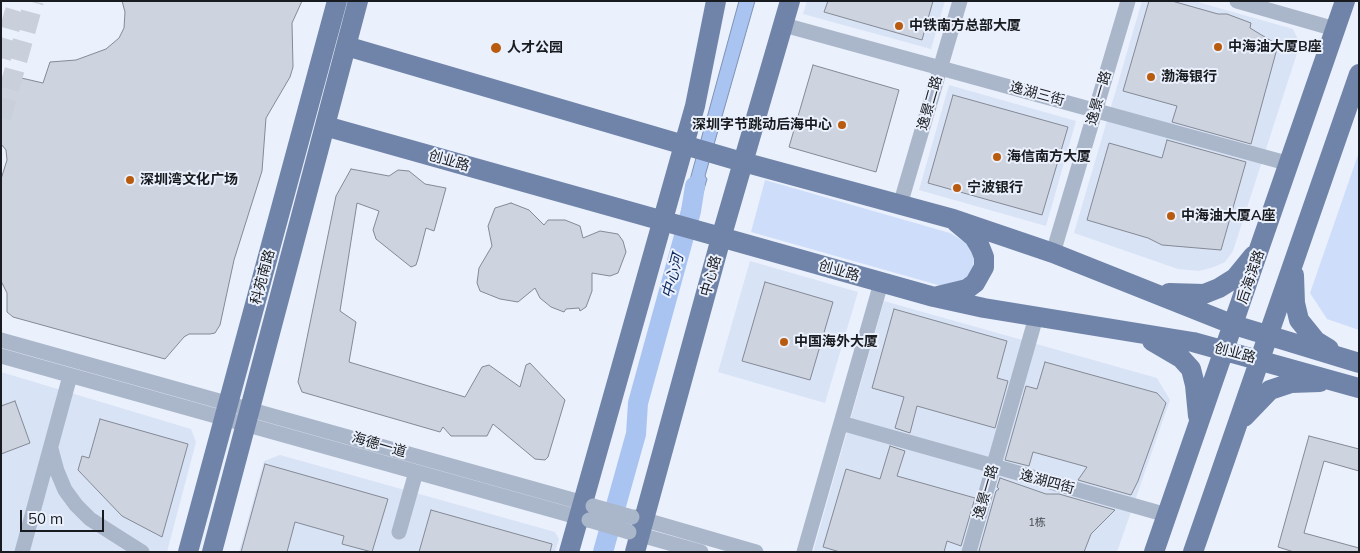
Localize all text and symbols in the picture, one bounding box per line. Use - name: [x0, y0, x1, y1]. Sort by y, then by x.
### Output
- place label: 中铁南方总部大厦: [909, 18, 1021, 34]
- marker: 中铁南方总部大厦: [893, 20, 905, 32]
- place label: 中海油大厦B座: [1228, 39, 1322, 55]
- place label: 人才公园: [507, 40, 563, 56]
- marker: 人才公园: [489, 41, 503, 55]
- marker: 中海油大厦B座: [1212, 41, 1224, 53]
- street label: 逸景一路: [1083, 69, 1115, 127]
- place label: 渤海银行: [1161, 69, 1217, 85]
- marker: 渤海银行: [1145, 71, 1157, 83]
- street label: 逸景二路: [914, 74, 946, 132]
- street label: 逸湖三街: [1008, 79, 1066, 109]
- place label: 深圳字节跳动后海中心: [692, 117, 832, 133]
- marker: 深圳字节跳动后海中心: [836, 119, 848, 131]
- street label: 创业路: [426, 147, 472, 175]
- place label: 海信南方大厦: [1007, 149, 1091, 165]
- marker: 海信南方大厦: [991, 151, 1003, 163]
- place label: 深圳湾文化广场: [140, 172, 238, 188]
- marker: 深圳湾文化广场: [124, 174, 136, 186]
- place label: 宁波银行: [967, 180, 1023, 196]
- marker: 宁波银行: [951, 182, 963, 194]
- place label: 中海油大厦A座: [1181, 208, 1275, 224]
- marker: 中海油大厦A座: [1165, 210, 1177, 222]
- street label: 科苑南路: [248, 248, 278, 306]
- street label: 后海滨路: [1234, 248, 1268, 306]
- water label: 中心河: [658, 252, 688, 300]
- street label: 中心路: [697, 253, 725, 299]
- street label: 创业路: [816, 257, 862, 285]
- place label: 中国海外大厦: [794, 334, 878, 350]
- marker: 中国海外大厦: [778, 336, 790, 348]
- street label: 创业路: [1213, 339, 1257, 367]
- street label: 海德一道: [350, 429, 408, 461]
- street label: 逸景一路: [970, 463, 1002, 521]
- street label: 逸湖四街: [1018, 467, 1076, 497]
- scale bar: [22, 500, 106, 532]
- text: 50 m: [28, 509, 63, 528]
- house number: 1栋: [1028, 516, 1046, 530]

